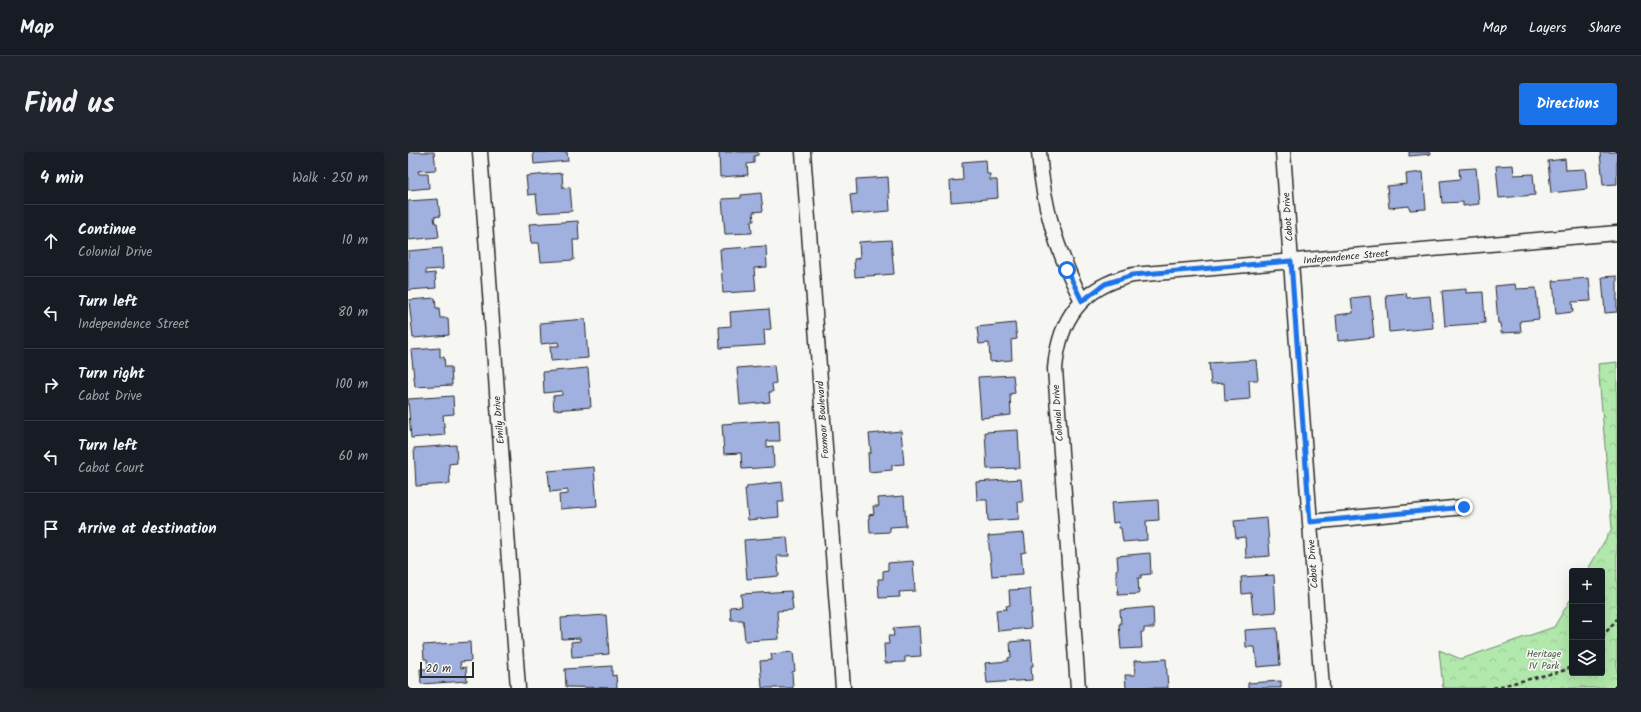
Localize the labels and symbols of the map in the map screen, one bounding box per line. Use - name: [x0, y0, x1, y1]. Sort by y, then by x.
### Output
- street label: Cabot Drive: [1278, 191, 1298, 242]
- street label: Independence Street: [1303, 245, 1389, 269]
- route start: [1058, 261, 1076, 279]
- street label: Foxmoor Boulevard: [812, 379, 834, 460]
- street label: Colonial Drive: [1048, 383, 1068, 442]
- street label: Emily Drive: [489, 395, 509, 445]
- route end: [1455, 498, 1473, 516]
- street label: Cabot Drive: [1303, 538, 1323, 589]
- park label: Heritage IV Park: [1527, 646, 1562, 674]
- scale bar: [420, 660, 474, 679]

